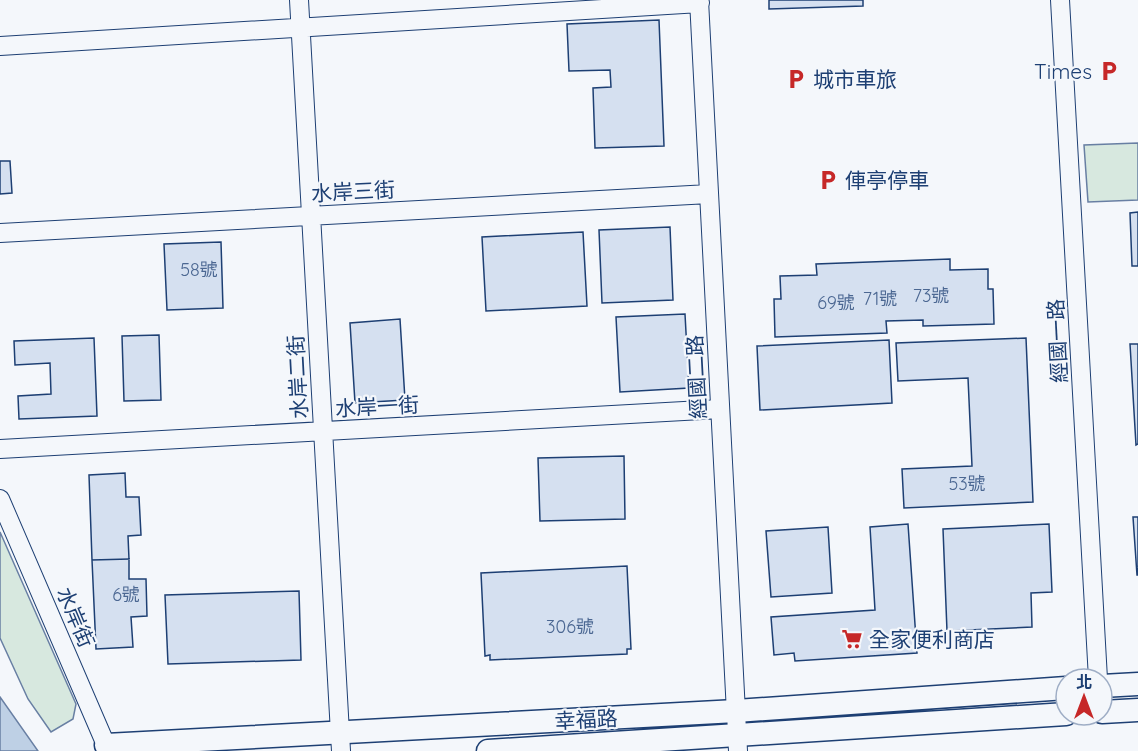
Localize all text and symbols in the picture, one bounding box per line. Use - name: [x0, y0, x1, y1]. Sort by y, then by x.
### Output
- place label: Times: [1034, 58, 1092, 84]
- parking icon: Times: [1097, 59, 1121, 83]
- place label: 城市車旅: [813, 66, 897, 92]
- parking icon: 城市車旅: [784, 67, 808, 91]
- place label: 俥亭停車: [845, 167, 929, 193]
- parking icon: 俥亭停車: [816, 168, 840, 192]
- street label: 水岸三街: [310, 176, 396, 206]
- house number: 58號: [180, 258, 218, 281]
- house number: 73號: [913, 284, 949, 307]
- house number: 71號: [863, 287, 897, 310]
- house number: 69號: [817, 291, 855, 314]
- street label: 經國一路: [1042, 298, 1072, 384]
- street label: 水岸二街: [282, 334, 312, 420]
- street label: 經國二路: [681, 334, 711, 420]
- street label: 水岸一街: [334, 391, 420, 421]
- house number: 53號: [948, 472, 986, 495]
- street label: 水岸街: [52, 583, 100, 651]
- house number: 6號: [112, 583, 140, 606]
- house number: 306號: [546, 615, 594, 638]
- place label: 全家便利商店: [869, 626, 995, 652]
- supermarket icon: 全家便利商店: [840, 627, 864, 651]
- north arrow: [1054, 667, 1114, 727]
- text: 北: [1076, 672, 1092, 692]
- street label: 幸福路: [554, 704, 618, 734]

